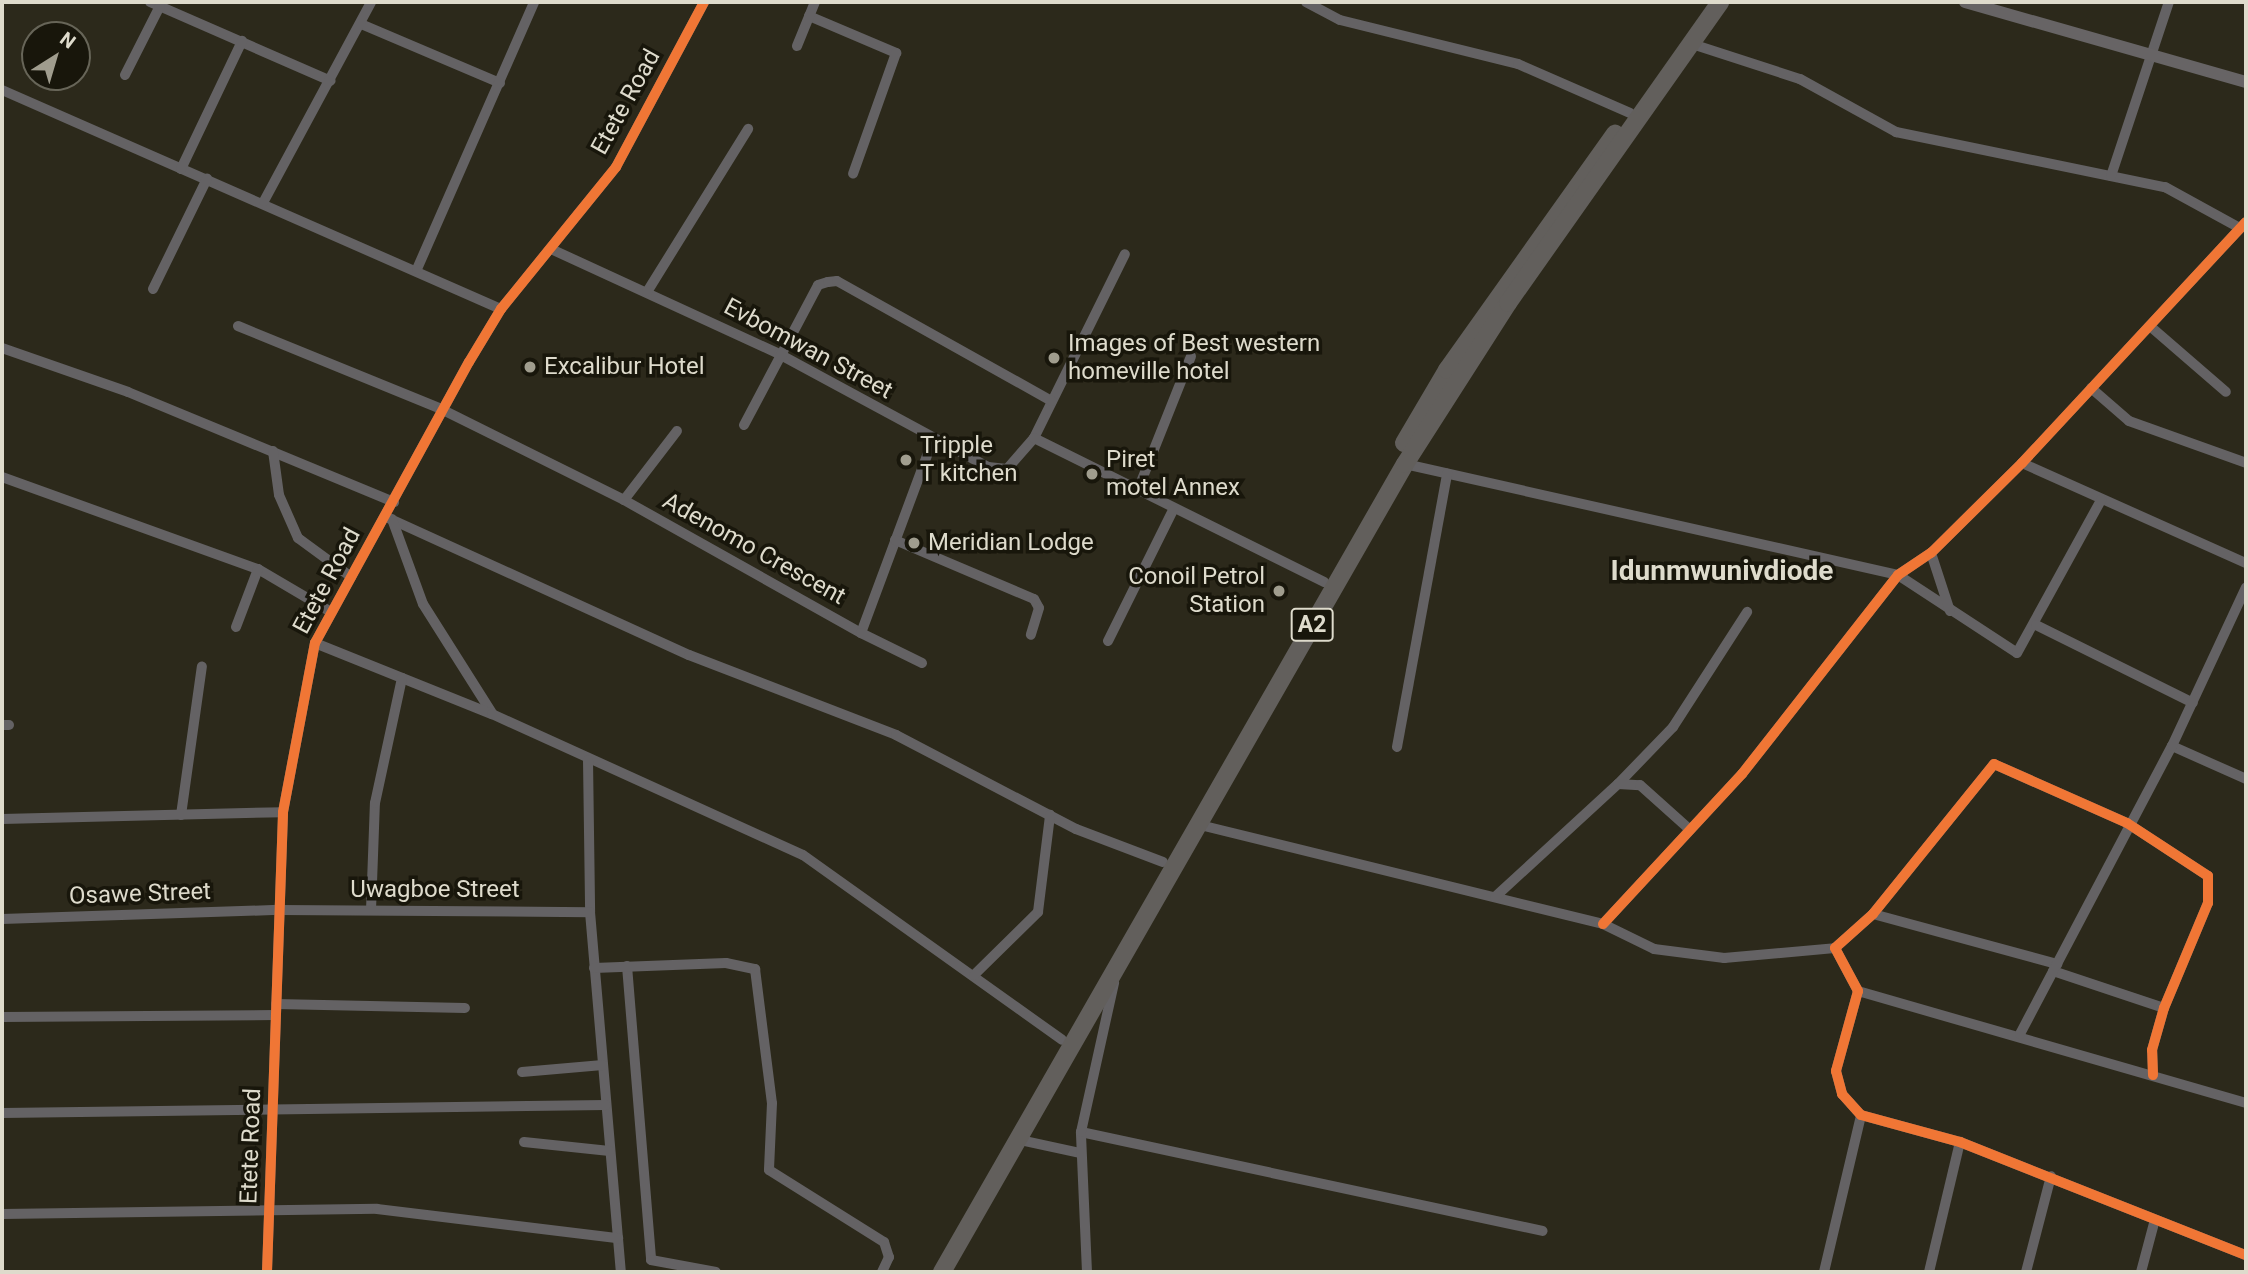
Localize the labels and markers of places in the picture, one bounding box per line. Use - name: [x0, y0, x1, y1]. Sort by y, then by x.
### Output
- place label: Images of Best western homeville hotel: [1068, 330, 1320, 386]
- marker: Images of Best western homeville hotel: [1046, 350, 1062, 366]
- place label: Excalibur Hotel: [544, 353, 705, 381]
- marker: Excalibur Hotel: [522, 359, 538, 375]
- place label: Tripple T kitchen: [920, 432, 1018, 488]
- place label: Piret motel Annex: [1106, 446, 1240, 502]
- marker: Tripple T kitchen: [898, 452, 914, 468]
- marker: Piret motel Annex: [1084, 466, 1100, 482]
- place label: Meridian Lodge: [928, 529, 1094, 557]
- marker: Meridian Lodge: [906, 535, 922, 551]
- place label: Conoil Petrol Station: [1128, 563, 1265, 619]
- marker: Conoil Petrol Station: [1271, 583, 1287, 599]

